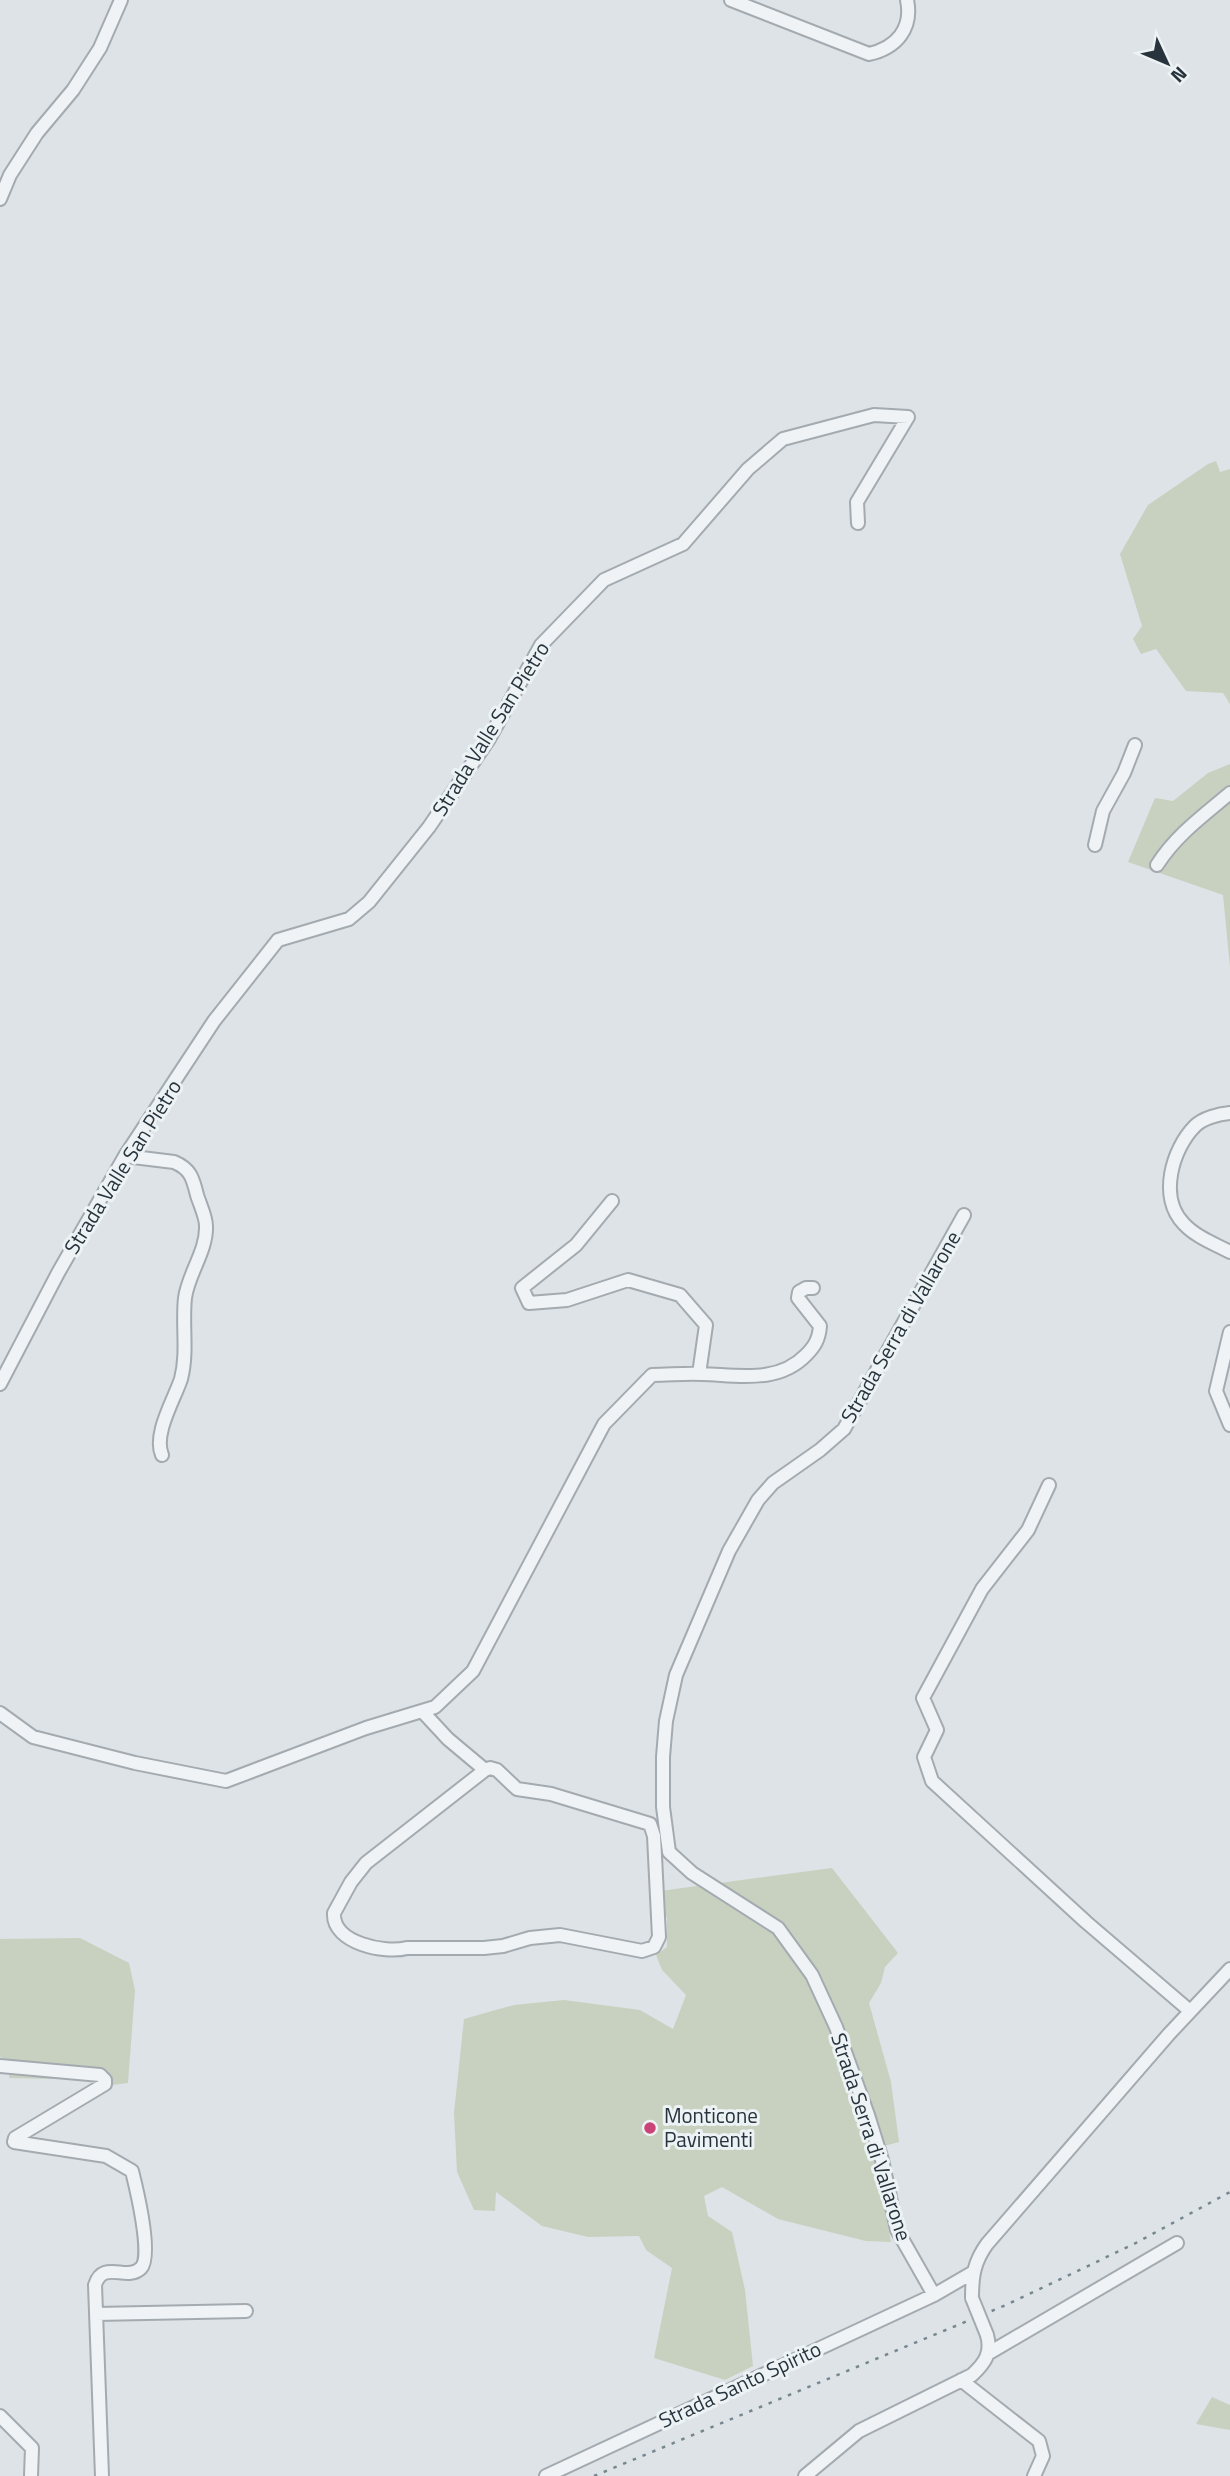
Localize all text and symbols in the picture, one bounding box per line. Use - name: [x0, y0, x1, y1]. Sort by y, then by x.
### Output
- north arrow: [1132, 28, 1202, 98]
- text: N: [1165, 60, 1195, 90]
- street label: Strada Valle San Pietro: [423, 635, 557, 822]
- street label: Strada Valle San Pietro: [55, 1073, 189, 1260]
- street label: Strada Serra di Vallarone: [832, 1225, 968, 1428]
- street label: Strada Serra di Vallarone: [823, 2029, 921, 2245]
- place label: Monticone Pavimenti: [664, 2099, 758, 2155]
- marker: Monticone Pavimenti: [642, 2120, 658, 2136]
- street label: Strada Santo Spirito: [653, 2332, 826, 2436]

